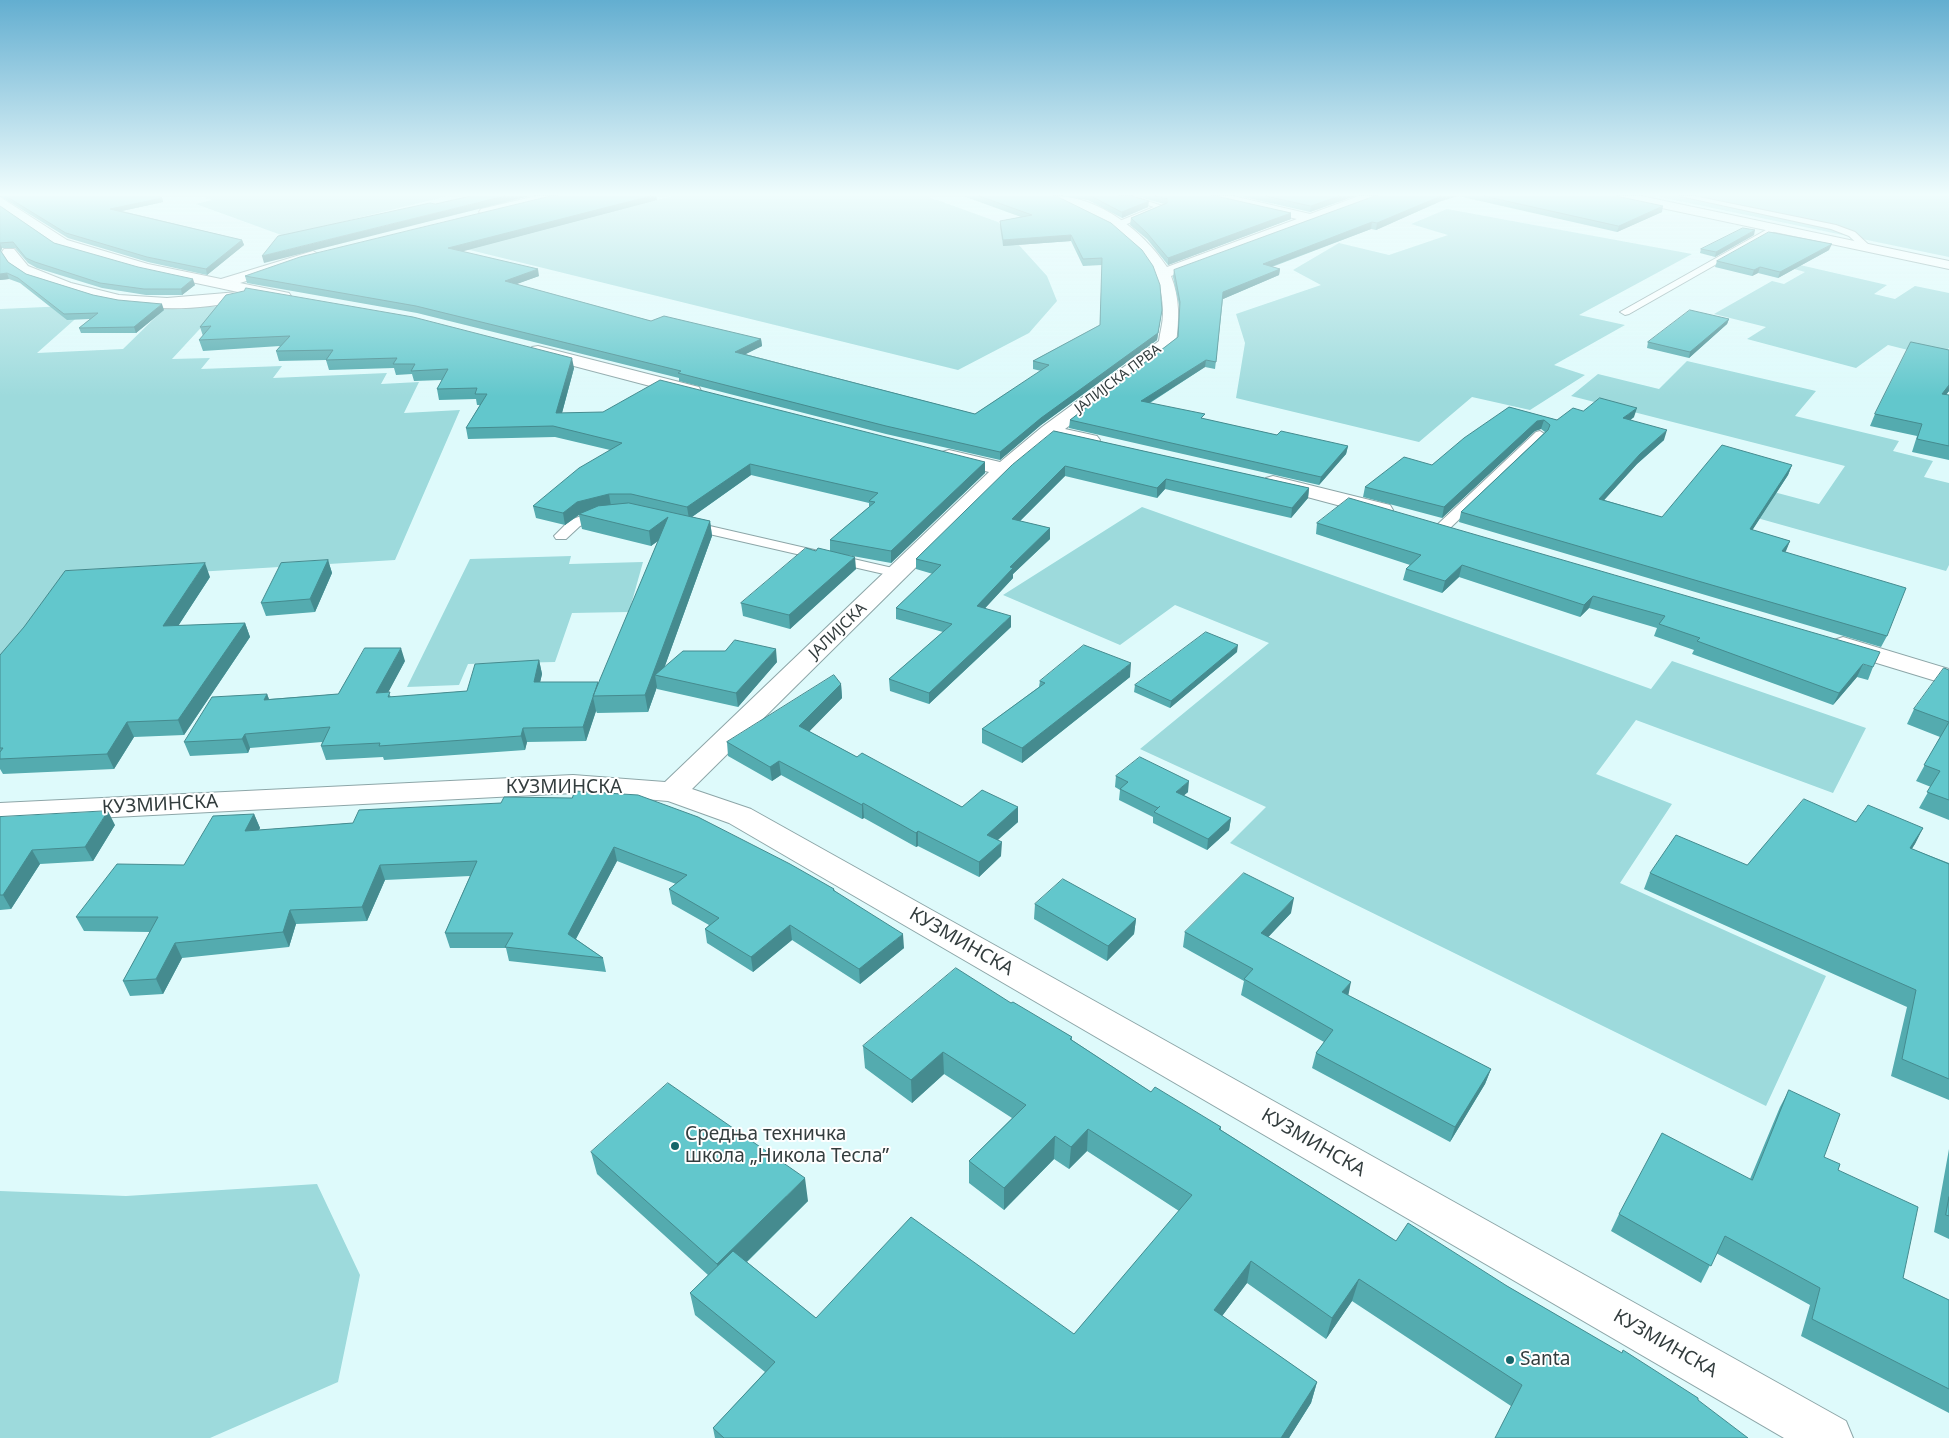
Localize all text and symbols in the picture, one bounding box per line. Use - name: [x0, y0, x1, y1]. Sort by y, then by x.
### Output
- street label: ЈАЛИЈСКА ПРВА: [1071, 341, 1165, 417]
- street label: ЈАЛИЈСКА: [805, 599, 871, 663]
- street label: КУЗМИНСКА: [506, 777, 622, 799]
- street label: КУЗМИНСКА: [101, 791, 219, 819]
- street label: КУЗМИНСКА: [905, 903, 1017, 981]
- street label: КУЗМИНСКА: [1257, 1104, 1369, 1182]
- place label: Средња техничка школа „Никола Тесла”: [685, 1124, 889, 1168]
- marker: Средња техничка школа „Никола Тесла”: [669, 1140, 681, 1152]
- street label: КУЗМИНСКА: [1609, 1305, 1721, 1383]
- place label: Santa: [1520, 1349, 1570, 1371]
- marker: Santa: [1504, 1354, 1516, 1366]

